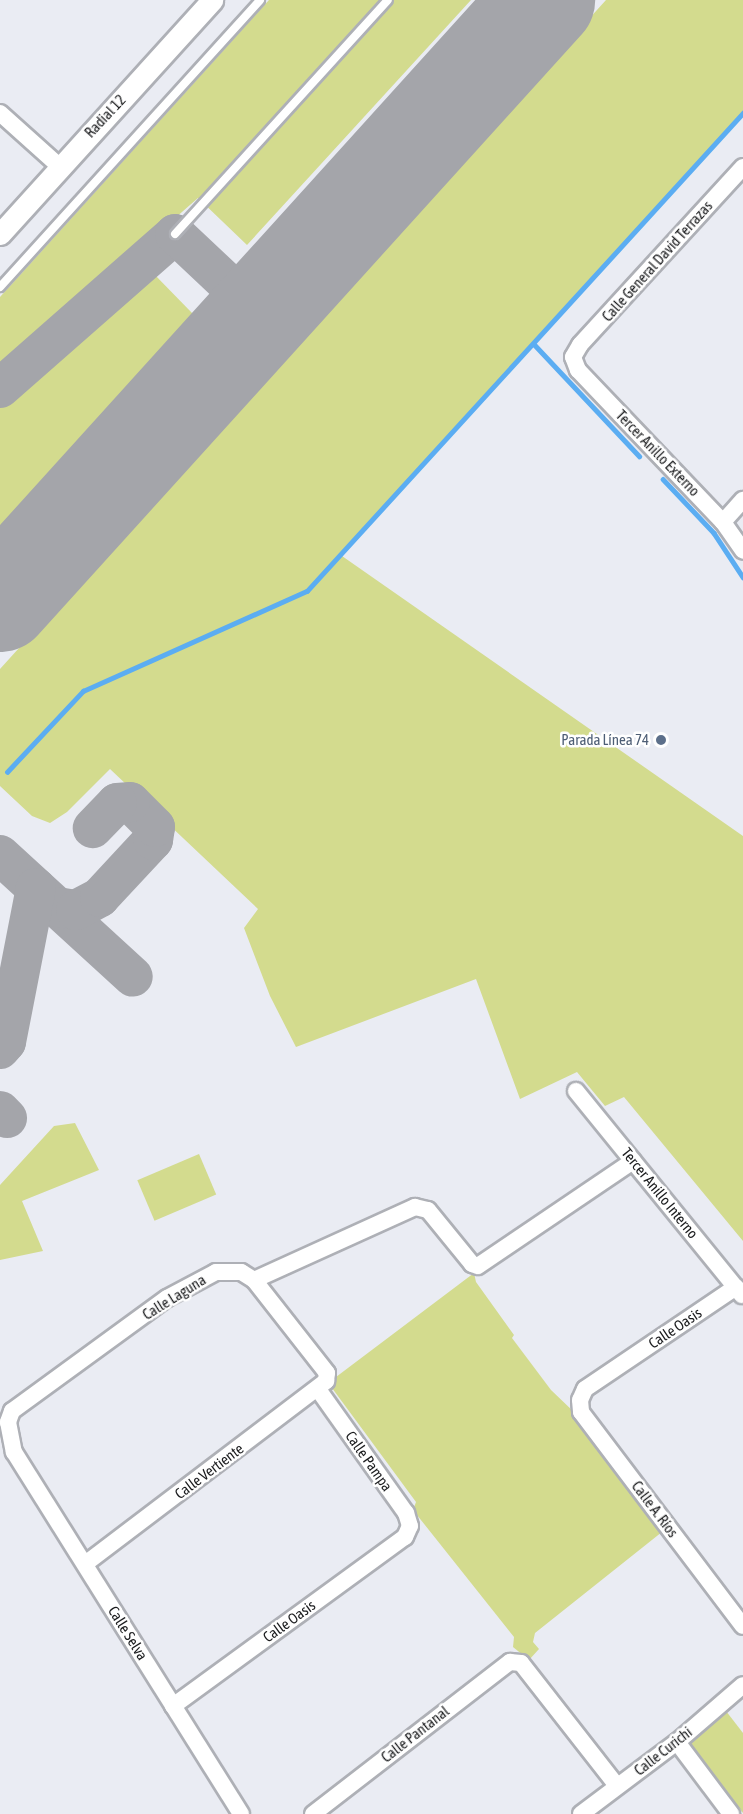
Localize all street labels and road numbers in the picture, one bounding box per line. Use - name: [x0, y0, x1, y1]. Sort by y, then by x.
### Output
- street label: Radial 12: [81, 91, 129, 141]
- street label: Calle General David Terrazas: [598, 197, 716, 325]
- street label: Tercer Anillo Externo: [612, 406, 704, 500]
- street label: Tercer Anillo Interno: [618, 1144, 702, 1242]
- street label: Calle Laguna: [139, 1271, 209, 1323]
- street label: Calle Oasis: [645, 1304, 705, 1352]
- street label: Calle Pampa: [342, 1427, 396, 1495]
- street label: Calle Vertiente: [171, 1439, 247, 1503]
- street label: Calle A. Ríos: [628, 1477, 682, 1541]
- street label: Calle Oasis: [259, 1596, 319, 1646]
- street label: Calle Selva: [104, 1603, 152, 1663]
- street label: Calle Pantanal: [377, 1702, 453, 1766]
- street label: Calle Curichi: [630, 1723, 696, 1779]

